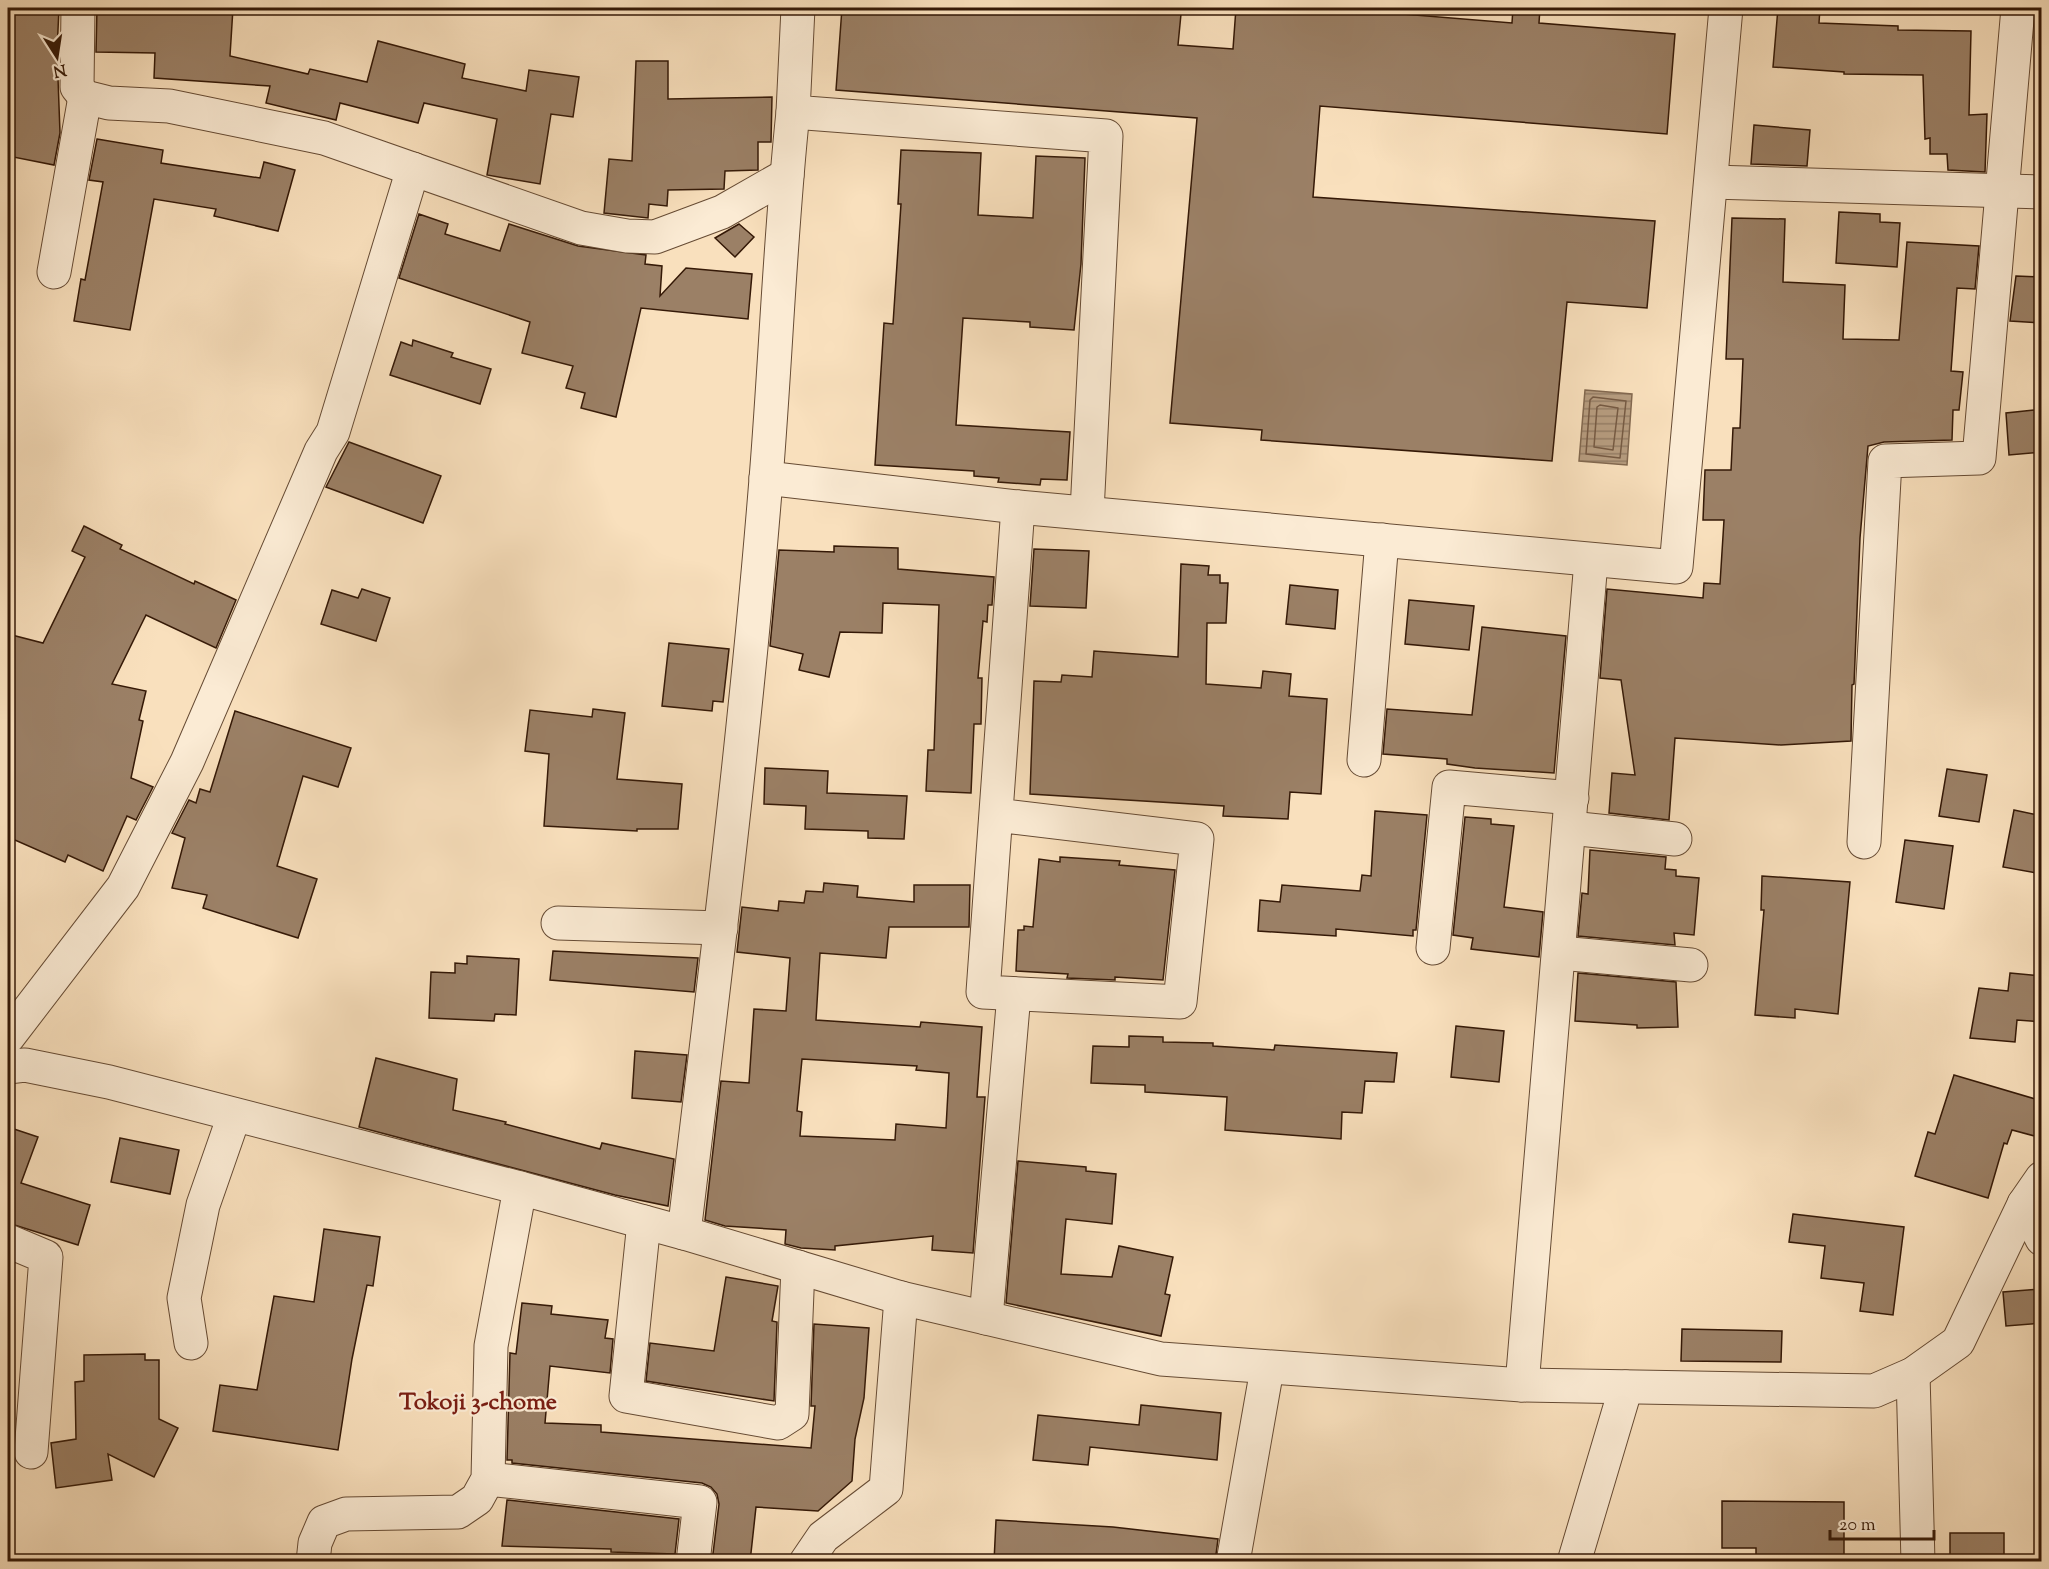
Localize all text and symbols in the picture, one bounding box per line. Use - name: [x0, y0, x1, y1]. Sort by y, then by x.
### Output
- north arrow: [27, 27, 87, 87]
- text: N: [51, 57, 68, 82]
- district label: Tokoji 3-chome: [399, 1386, 557, 1420]
- scale bar: [1830, 1503, 1934, 1541]
- text: 20 m: [1839, 1513, 1876, 1539]

